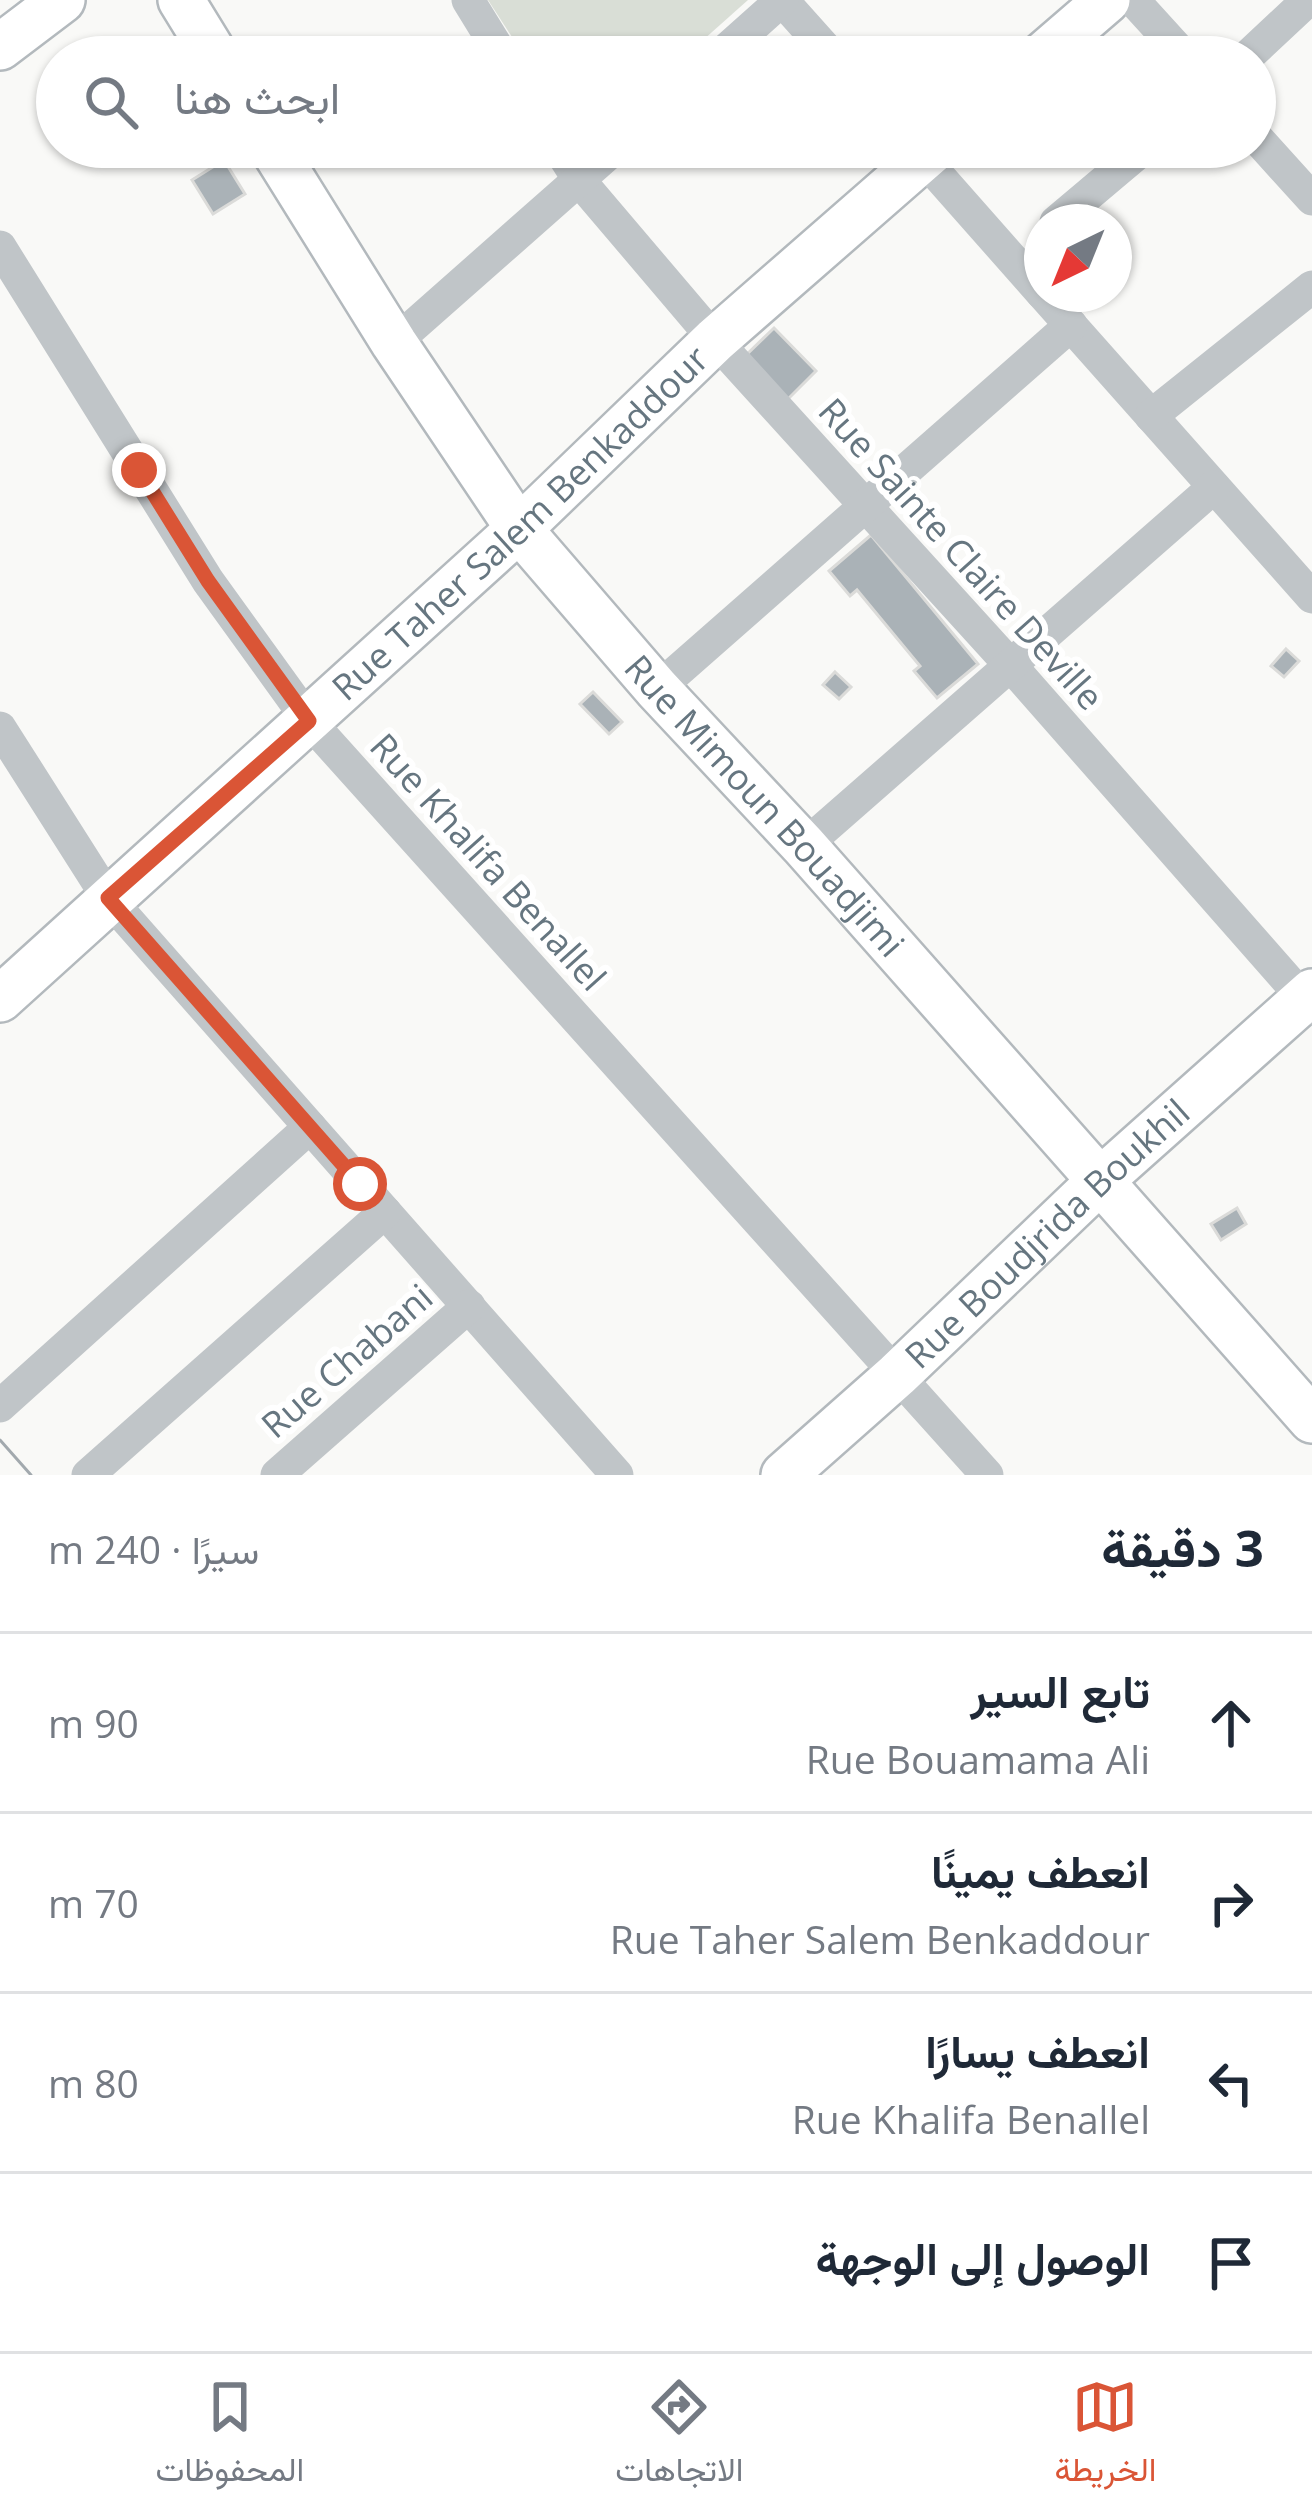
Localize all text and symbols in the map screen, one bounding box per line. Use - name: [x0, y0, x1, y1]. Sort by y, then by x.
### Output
- search box: [36, 36, 1276, 168]
- text: ابحث هنا: [174, 66, 340, 127]
- icon: search: [78, 69, 144, 135]
- north arrow: [1024, 204, 1132, 312]
- street label: Rue Taher Salem Benkaddour: [321, 334, 719, 711]
- street label: Rue Sainte Claire Deville: [808, 387, 1115, 720]
- route end: [112, 443, 166, 497]
- street label: Rue Mimoun Bouadjimi: [614, 644, 916, 967]
- street label: Rue Khalifa Benallel: [360, 722, 617, 1001]
- street label: Rue Boudjrida Boukhil: [894, 1088, 1200, 1379]
- route start: [333, 1157, 387, 1211]
- street label: Rue Chabani: [251, 1273, 443, 1449]
- text: 3 دقيقة: [1101, 1512, 1264, 1582]
- text: سيرًا · 240 m: [48, 1522, 259, 1575]
- text: تابع السير: [971, 1660, 1150, 1721]
- icon: ahead: [1198, 1690, 1264, 1756]
- text: 90 m: [48, 1696, 139, 1749]
- text: Rue Bouamama Ali: [806, 1732, 1150, 1785]
- text: انعطف يمينًا: [931, 1840, 1150, 1901]
- icon: right: [1198, 1870, 1264, 1936]
- text: 70 m: [48, 1876, 139, 1929]
- text: Rue Taher Salem Benkaddour: [610, 1912, 1150, 1965]
- text: انعطف يسارًا: [925, 2020, 1150, 2081]
- icon: left: [1198, 2050, 1264, 2116]
- text: 80 m: [48, 2056, 139, 2109]
- text: Rue Khalifa Benallel: [792, 2092, 1150, 2145]
- text: الوصول إلى الوجهة: [816, 2227, 1150, 2288]
- icon: arrive: [1198, 2230, 1264, 2296]
- tab: المحفوظات: [156, 2374, 304, 2499]
- tab: الاتجاهات: [615, 2374, 743, 2499]
- tab: الخريطة: [1054, 2374, 1156, 2499]

